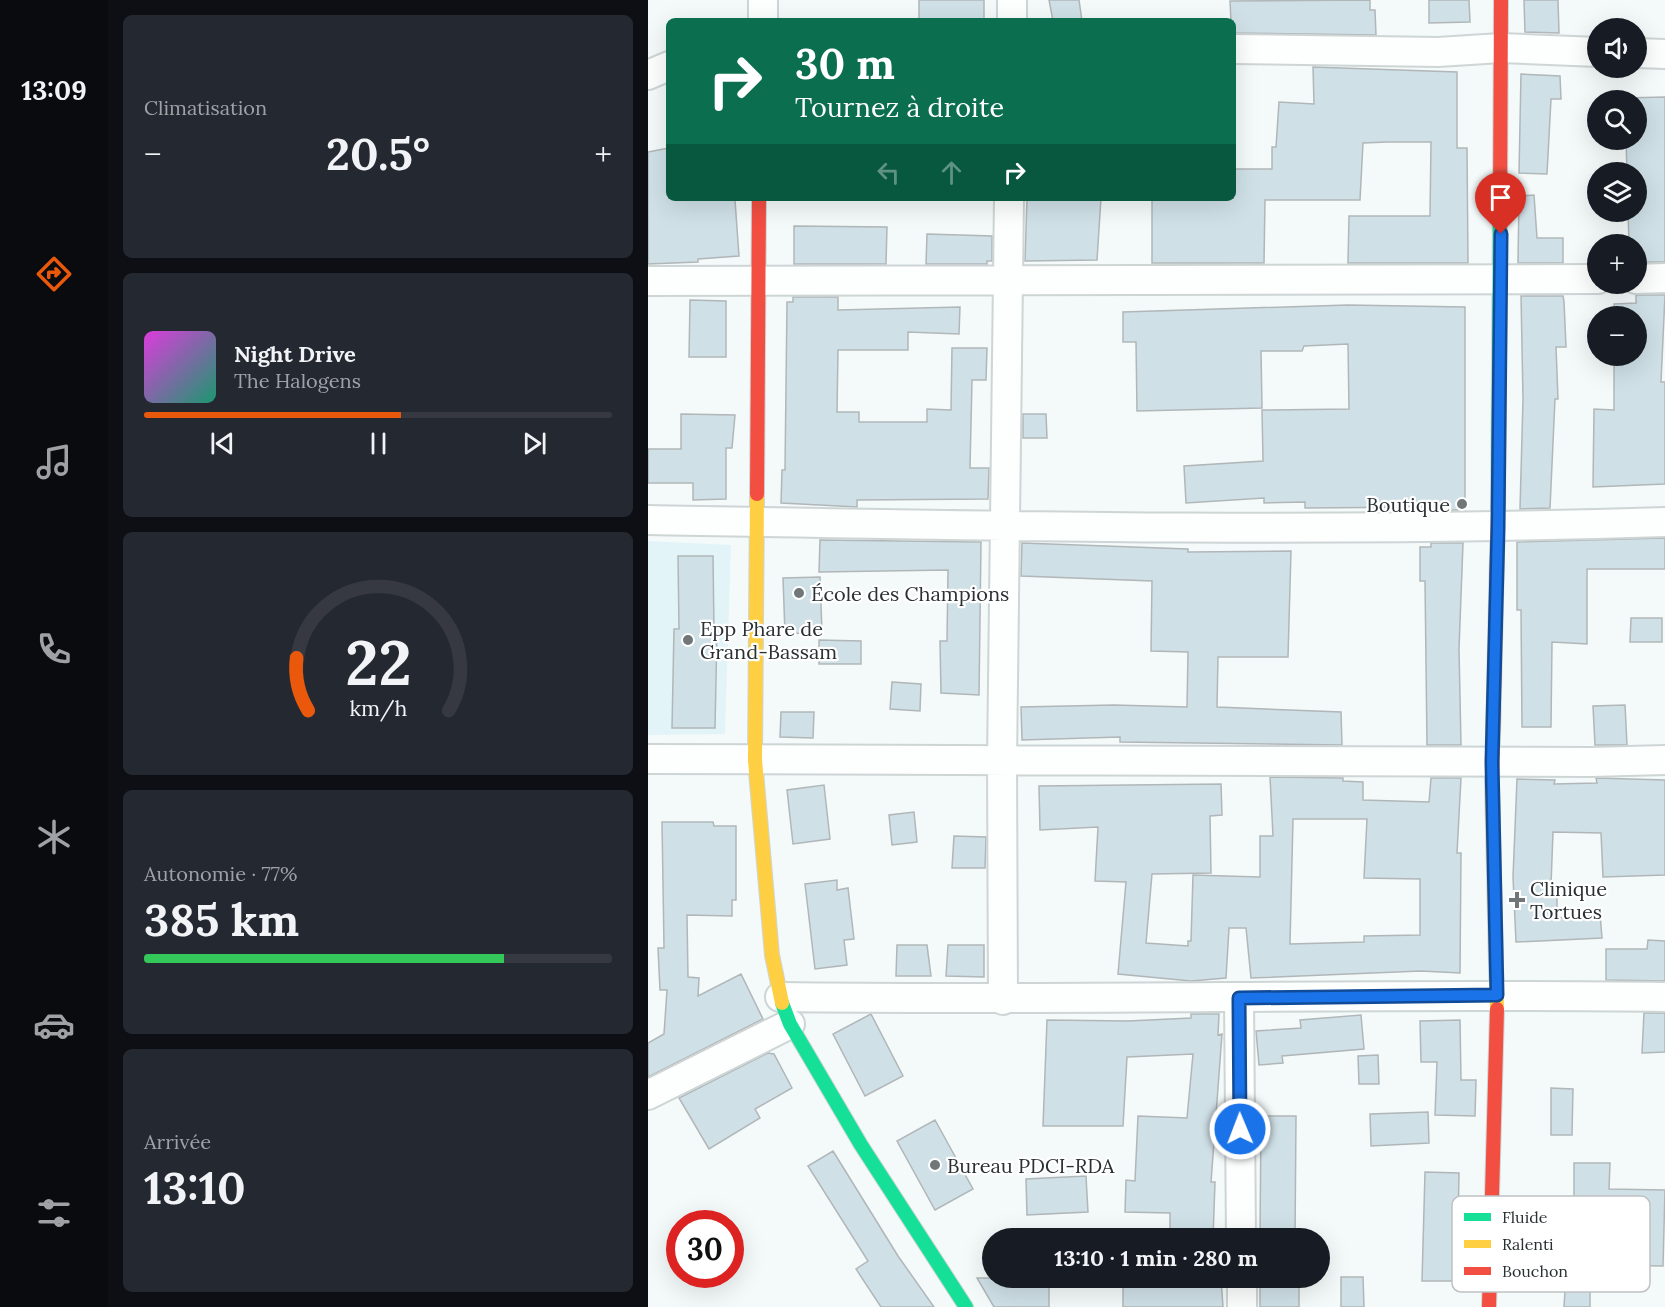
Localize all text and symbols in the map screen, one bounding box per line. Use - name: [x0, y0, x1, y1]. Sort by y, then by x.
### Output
- map controls: [1587, 18, 1647, 366]
- button: sound: [1587, 18, 1647, 78]
- text: 30 m: [795, 37, 895, 91]
- icon: right: [696, 42, 774, 120]
- text: 13:09: [21, 73, 87, 107]
- text: Tournez à droite: [795, 90, 1004, 124]
- button: search: [1587, 90, 1647, 150]
- text: Climatisation: [144, 95, 267, 120]
- text: 20.5°: [326, 125, 430, 182]
- text: −: [144, 133, 162, 175]
- text: +: [594, 133, 612, 175]
- icon: left: [872, 156, 905, 189]
- icon: ahead: [935, 156, 968, 189]
- icon: right: [998, 156, 1031, 189]
- button: layers: [1587, 162, 1647, 222]
- pin: [1475, 172, 1526, 234]
- icon: arrive: [1484, 181, 1517, 214]
- button: +: [1587, 234, 1647, 294]
- icon: directions: [33, 253, 75, 295]
- button: −: [1587, 306, 1647, 366]
- text: Night Drive: [234, 340, 356, 368]
- text: The Halogens: [234, 368, 361, 393]
- icon: previous: [206, 427, 239, 460]
- icon: pause: [362, 427, 395, 460]
- icon: next: [518, 427, 551, 460]
- icon: music: [33, 441, 75, 483]
- place label: Boutique: [1366, 492, 1450, 517]
- marker: Boutique: [1455, 497, 1469, 511]
- place label: École des Champions: [811, 581, 1009, 606]
- marker: École des Champions: [792, 586, 806, 600]
- place label: Epp Phare de Grand-Bassam: [700, 616, 837, 664]
- text: 22: [345, 622, 411, 702]
- icon: phone: [33, 628, 75, 670]
- marker: Epp Phare de Grand-Bassam: [681, 633, 695, 647]
- text: km/h: [349, 694, 407, 722]
- icon: climate: [33, 816, 75, 858]
- text: Autonomie · 77%: [144, 861, 297, 886]
- place label: Clinique Tortues: [1530, 876, 1607, 924]
- text: 385 km: [144, 891, 299, 948]
- marker: Clinique Tortues: [1508, 891, 1526, 909]
- icon: car: [33, 1004, 75, 1046]
- position arrow: [1208, 1097, 1272, 1161]
- text: Arrivée: [144, 1129, 211, 1154]
- place label: Bureau PDCI-RDA: [947, 1153, 1115, 1178]
- marker: Bureau PDCI-RDA: [928, 1158, 942, 1172]
- text: 13:10: [144, 1159, 246, 1216]
- icon: filters: [33, 1192, 75, 1234]
- legend: [1452, 1196, 1650, 1292]
- text: Fluide: [1502, 1207, 1548, 1227]
- speed limit sign: 30: [666, 1210, 744, 1288]
- text: Ralenti: [1502, 1234, 1554, 1254]
- text: 13:10 · 1 min · 280 m: [1054, 1244, 1258, 1272]
- text: Bouchon: [1502, 1261, 1568, 1281]

